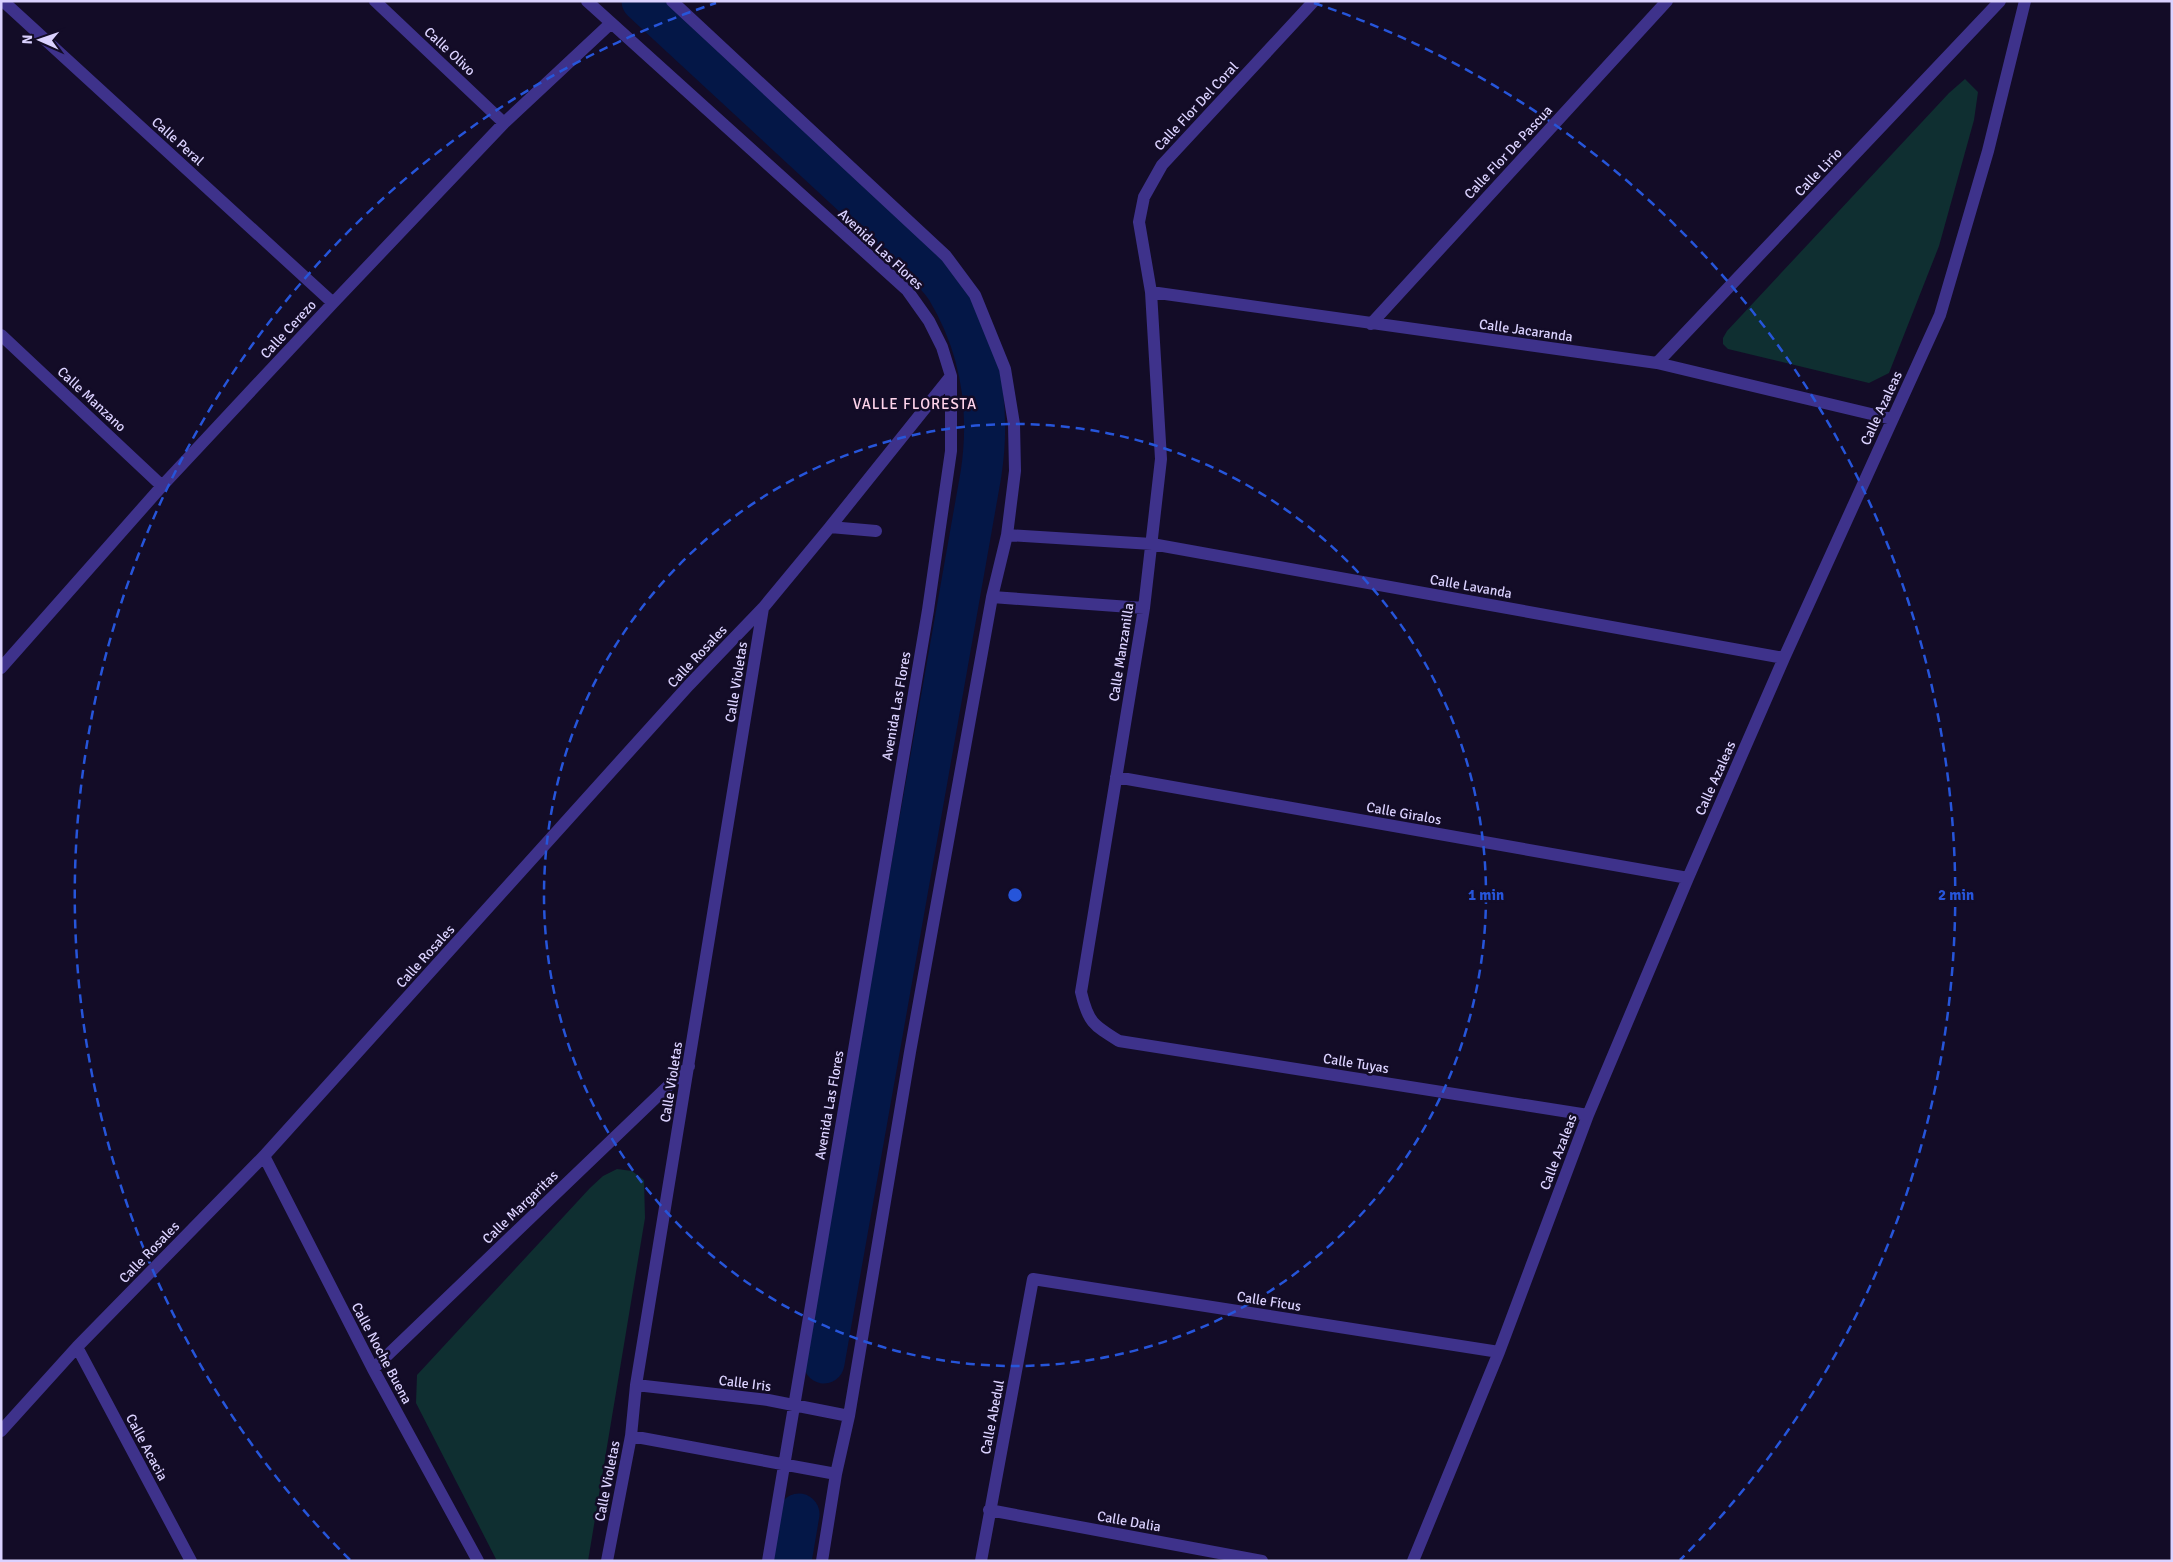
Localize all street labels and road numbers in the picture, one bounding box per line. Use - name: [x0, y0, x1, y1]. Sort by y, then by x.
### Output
- street label: Calle Olivo: [421, 23, 479, 79]
- street label: Calle Flor Del Coral: [1151, 58, 1242, 154]
- street label: Calle Flor De Pascua: [1461, 102, 1556, 203]
- street label: Calle Peral: [148, 114, 207, 169]
- street label: Calle Lirio: [1791, 145, 1846, 200]
- street label: Avenida Las Flores: [834, 205, 927, 293]
- street label: Calle Cerezo: [257, 296, 320, 362]
- street label: Calle Jacaranda: [1478, 316, 1574, 345]
- street label: Calle Manzano: [54, 363, 130, 436]
- street label: Calle Azaleas: [1857, 369, 1906, 448]
- street label: Calle Lavanda: [1429, 571, 1513, 602]
- street label: Calle Manzanilla: [1105, 602, 1138, 703]
- street label: Calle Rosales: [664, 622, 731, 691]
- street label: Calle Violetas: [722, 640, 751, 724]
- street label: Avenida Las Flores: [879, 650, 914, 762]
- street label: Calle Azaleas: [1692, 738, 1739, 818]
- street label: Calle Giralos: [1365, 799, 1443, 828]
- street label: Calle Rosales: [393, 921, 458, 991]
- street label: Calle Violetas: [657, 1040, 686, 1124]
- street label: Avenida Las Flores: [812, 1049, 847, 1161]
- street label: Calle Tuyas: [1322, 1050, 1390, 1077]
- street label: Calle Azaleas: [1536, 1112, 1581, 1192]
- street label: Calle Margaritas: [479, 1167, 562, 1248]
- street label: Calle Rosales: [116, 1218, 183, 1287]
- street label: Calle Ficus: [1236, 1288, 1302, 1315]
- street label: Calle Noche Buena: [348, 1300, 415, 1407]
- street label: Calle Iris: [718, 1372, 772, 1395]
- street label: Calle Abedul: [977, 1378, 1008, 1456]
- street label: Calle Acacia: [122, 1411, 171, 1484]
- street label: Calle Violetas: [591, 1439, 624, 1523]
- street label: Calle Dalia: [1096, 1508, 1162, 1535]

